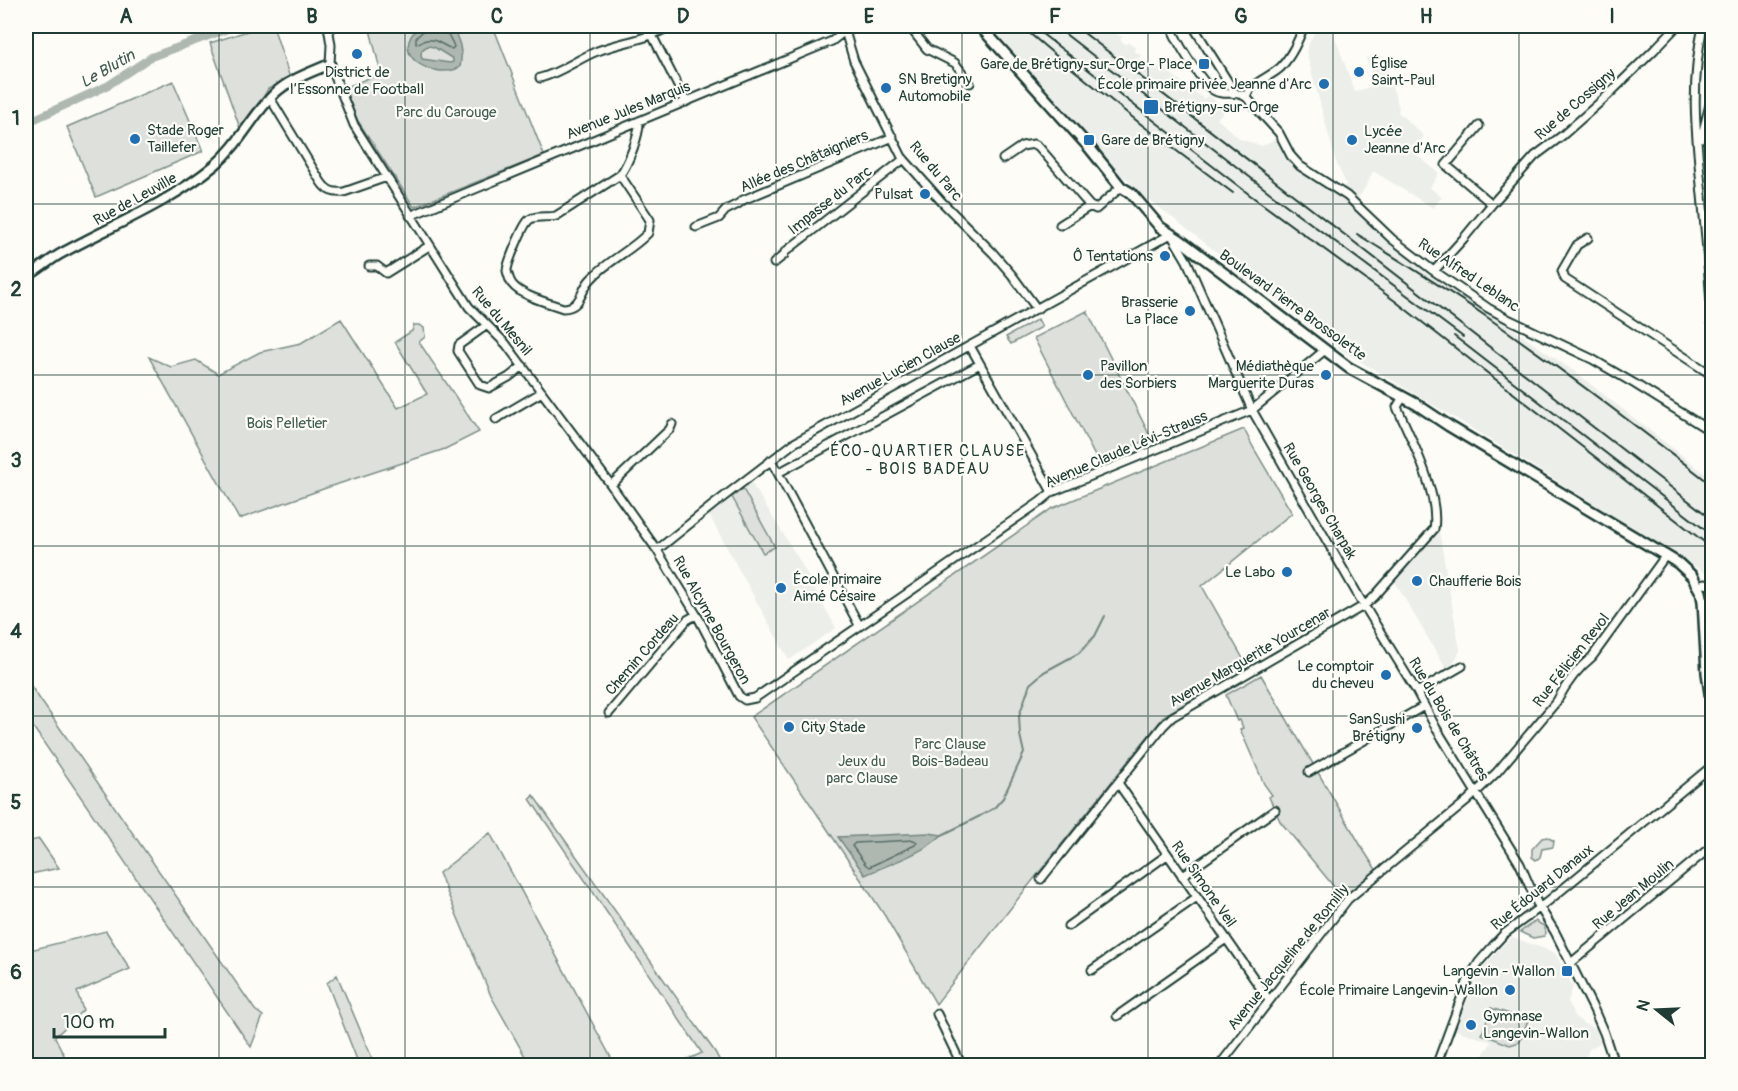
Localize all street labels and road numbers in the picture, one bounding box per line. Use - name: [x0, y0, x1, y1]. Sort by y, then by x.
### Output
- street label: Rue de Cossigny: [1531, 64, 1620, 145]
- street label: Avenue Jules Marquis: [563, 77, 693, 144]
- street label: Allée des Châtaigniers: [737, 126, 871, 197]
- street label: Rue du Parc: [905, 137, 966, 206]
- street label: Impasse du Parc: [784, 161, 876, 239]
- street label: Rue de Leuville: [90, 168, 181, 230]
- street label: Rue Alfred Leblanc: [1414, 234, 1524, 317]
- street label: Boulevard Pierre Brossolette: [1215, 246, 1371, 366]
- street label: Rue du Mesnil: [467, 283, 536, 360]
- street label: Avenue Lucien Clause: [836, 328, 965, 411]
- street label: Avenue Claude Lévi-Strauss: [1042, 406, 1211, 492]
- street label: Rue Georges Charpak: [1278, 440, 1361, 564]
- street label: Rue Alcyme Bourgeron: [668, 553, 755, 688]
- street label: Avenue Marguerite Yourcenar: [1166, 603, 1335, 712]
- street label: Chemin Cordeau: [602, 609, 683, 699]
- street label: Rue Félicien Revol: [1529, 610, 1614, 711]
- street label: Rue du Bois de Châtres: [1404, 654, 1493, 785]
- street label: Rue Simone Veil: [1167, 838, 1240, 931]
- street label: Rue Édouard Danaux: [1487, 840, 1598, 935]
- street label: Rue Jean Moulin: [1589, 855, 1678, 934]
- street label: Avenue Jacqueline de Romilly: [1224, 880, 1354, 1034]

